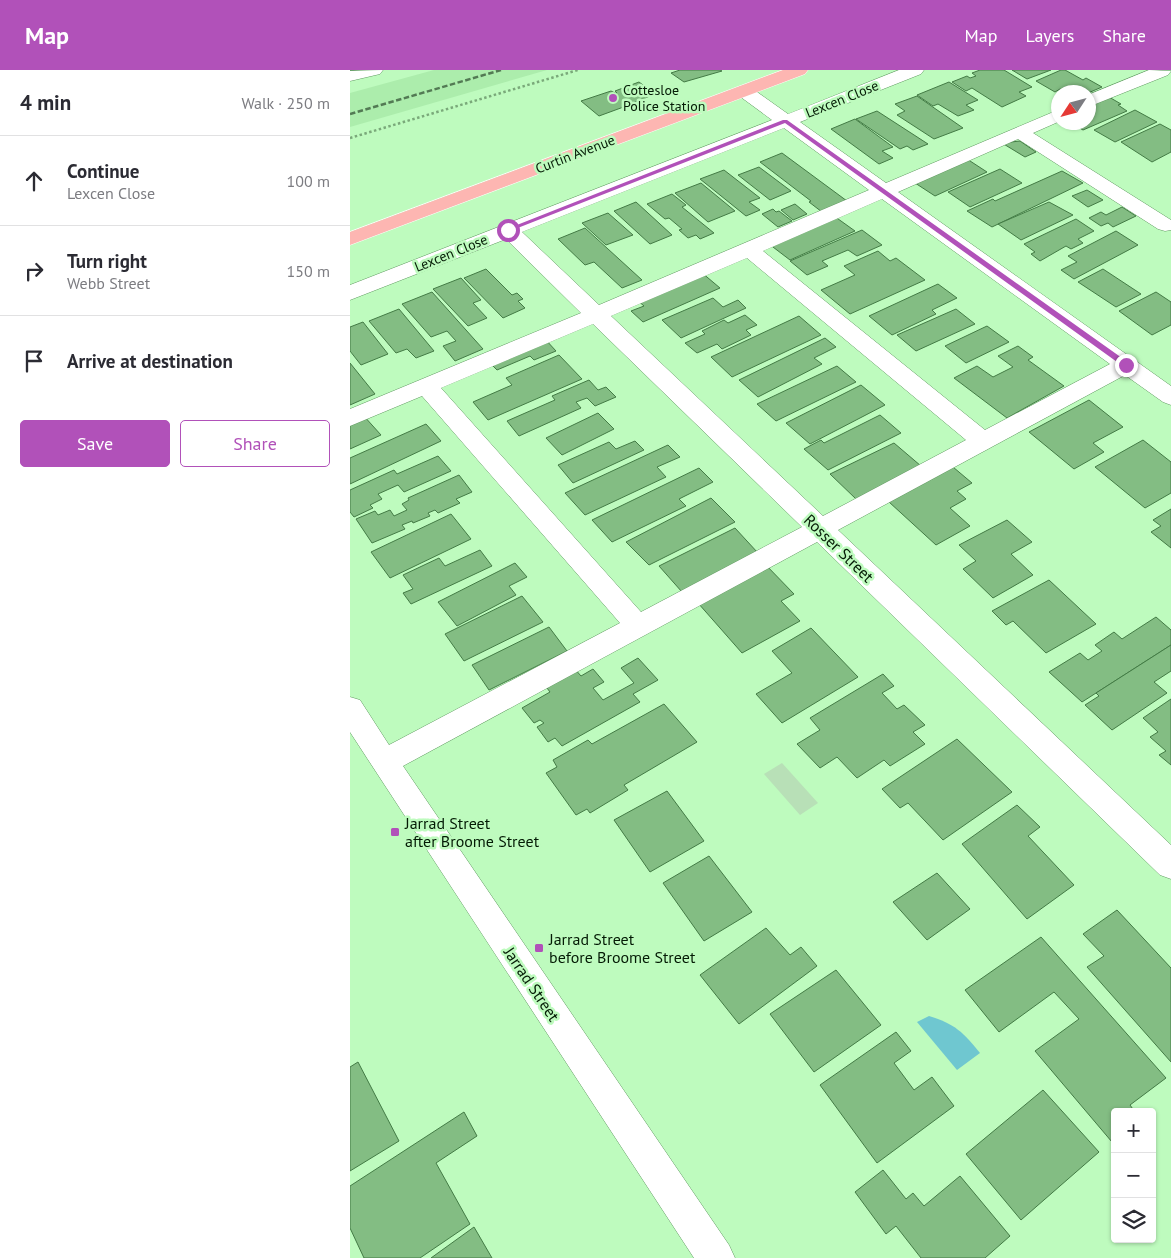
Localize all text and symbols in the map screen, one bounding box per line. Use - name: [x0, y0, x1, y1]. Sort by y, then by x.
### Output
- text: Map: [25, 20, 69, 51]
- text: Map: [965, 24, 997, 47]
- text: Layers: [1025, 24, 1074, 47]
- text: Share: [1102, 24, 1146, 47]
- street label: Lexcen Close: [803, 76, 881, 122]
- place label: Cottesloe Police Station: [623, 81, 705, 115]
- north arrow: [1051, 85, 1096, 130]
- text: 4 min: [20, 89, 71, 116]
- marker: Cottesloe Police Station: [607, 92, 619, 104]
- text: Walk · 250 m: [241, 93, 330, 113]
- street label: Curtin Avenue: [533, 131, 617, 177]
- text: Continue: [67, 159, 139, 183]
- icon: ahead: [20, 167, 48, 195]
- text: 100 m: [287, 171, 330, 191]
- text: Lexcen Close: [67, 183, 155, 203]
- route start: [497, 219, 520, 242]
- street label: Lexcen Close: [412, 230, 490, 276]
- text: Turn right: [67, 249, 147, 273]
- icon: right: [20, 257, 48, 285]
- text: 150 m: [287, 261, 330, 281]
- text: Webb Street: [67, 273, 150, 293]
- icon: arrive: [20, 347, 48, 375]
- text: Arrive at destination: [67, 349, 233, 373]
- route end: [1115, 354, 1138, 377]
- button: Save: [20, 420, 170, 467]
- button: Share: [180, 420, 330, 467]
- street label: Rosser Street: [800, 510, 879, 587]
- place label: Jarrad Street after Broome Street: [404, 813, 540, 851]
- marker: Jarrad Street after Broome Street: [389, 826, 401, 838]
- place label: Jarrad Street before Broome Street: [548, 929, 696, 967]
- street label: Jarrad Street: [499, 942, 564, 1025]
- marker: Jarrad Street before Broome Street: [533, 942, 545, 954]
- map controls: [1111, 1108, 1156, 1243]
- button: +: [1111, 1108, 1156, 1153]
- button: −: [1111, 1153, 1156, 1198]
- button: layers: [1111, 1198, 1156, 1243]

